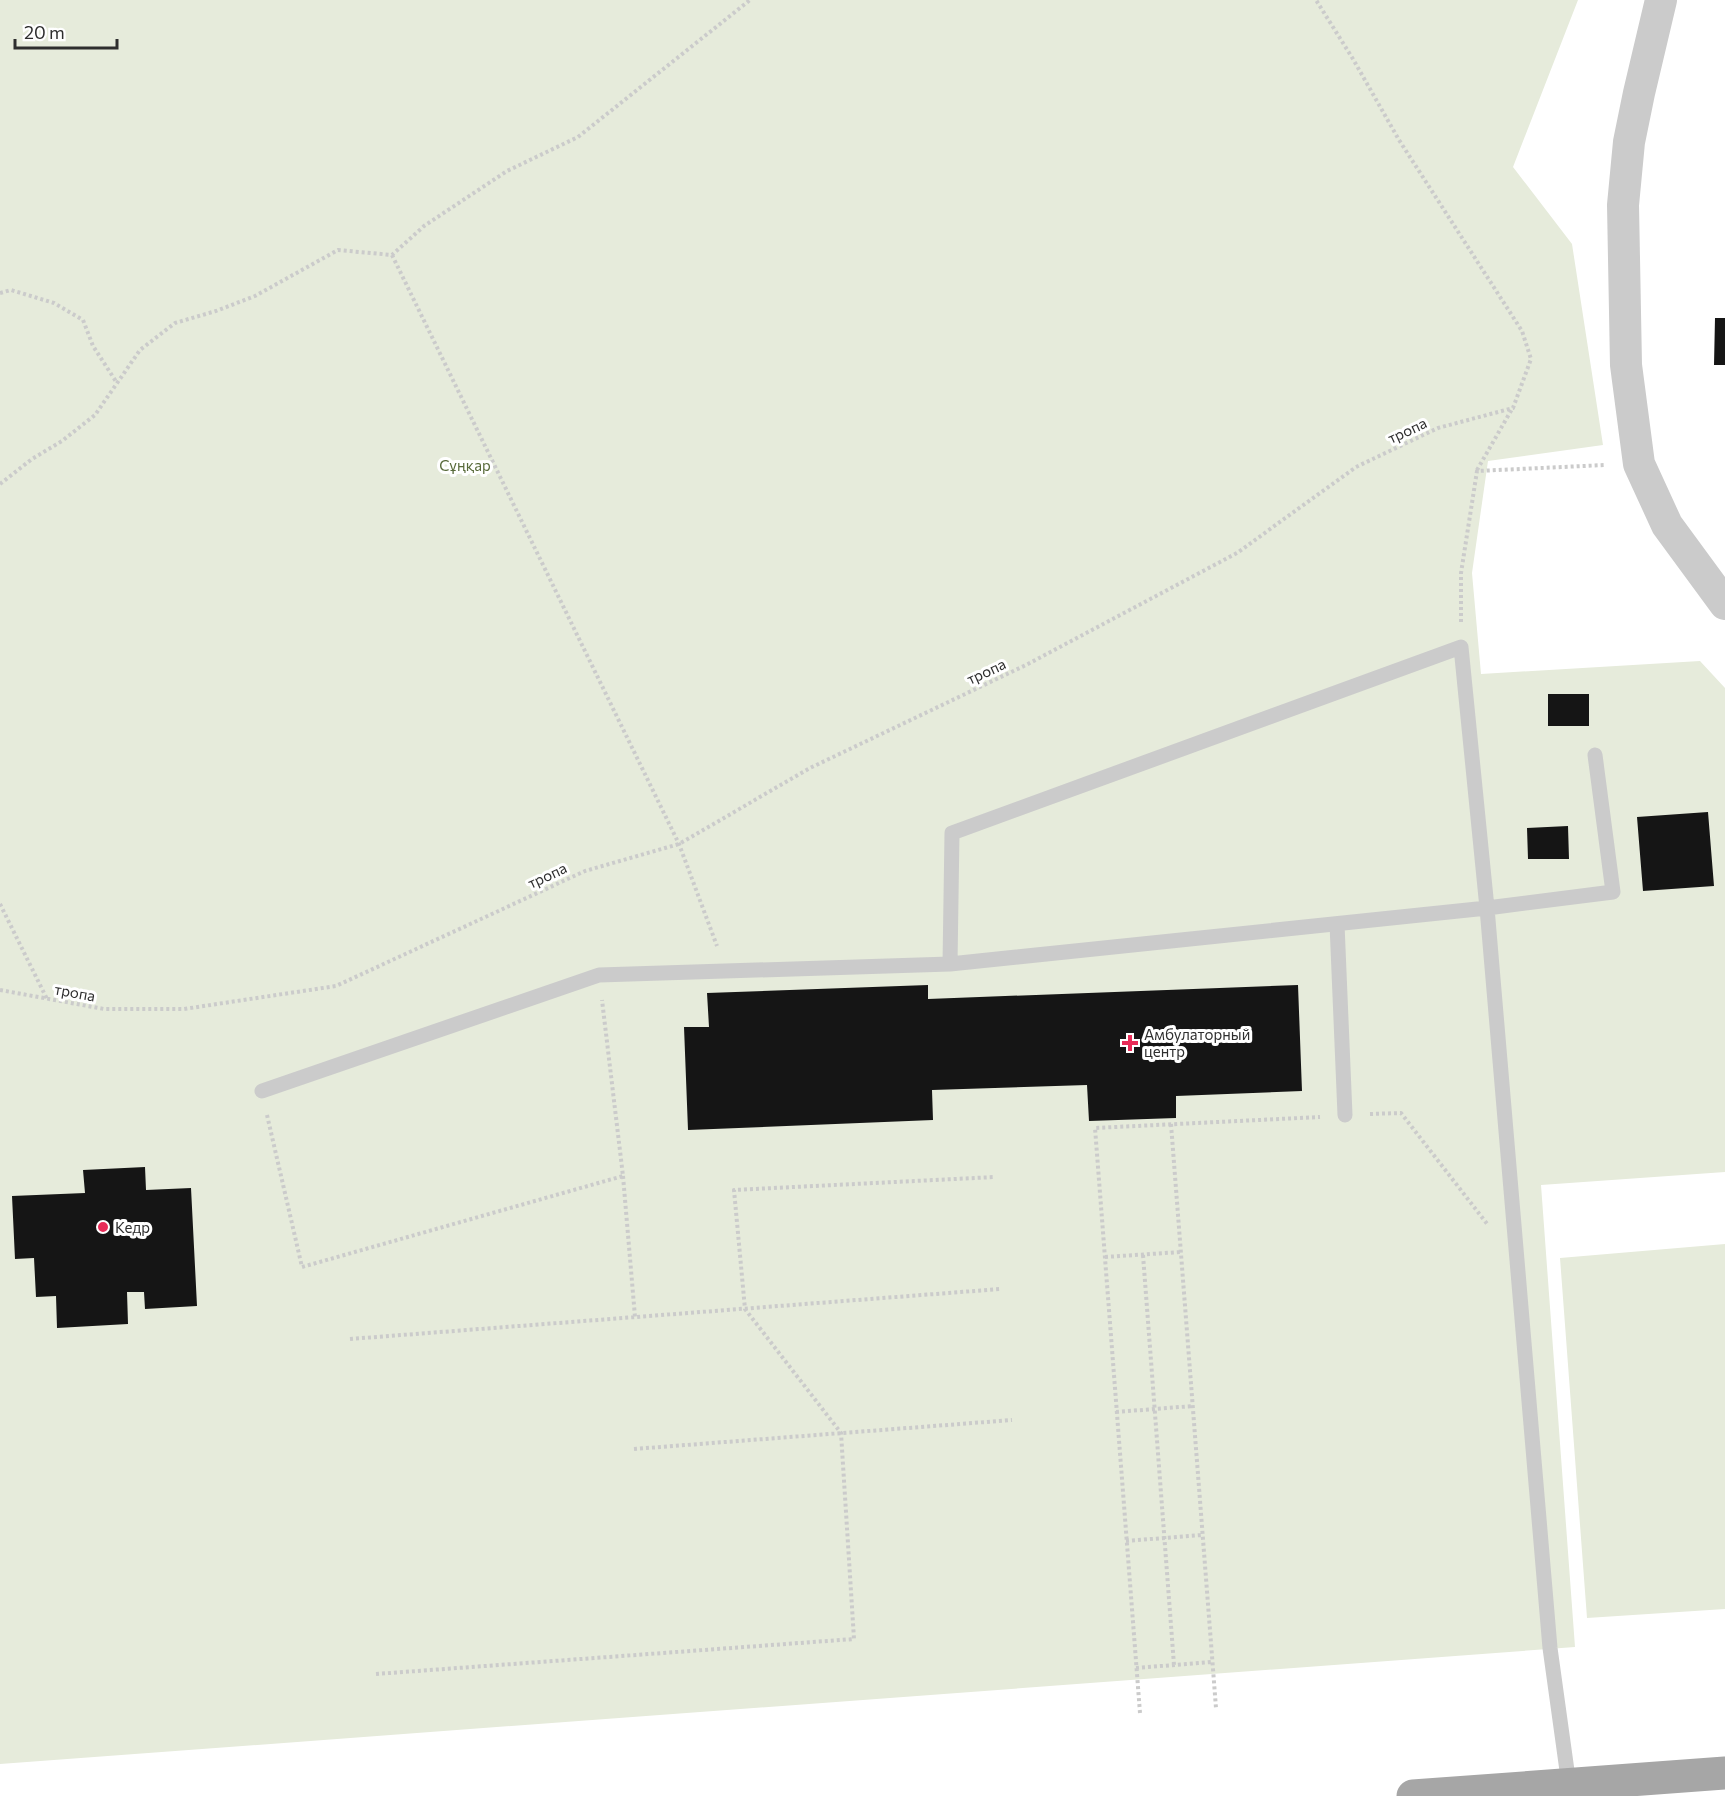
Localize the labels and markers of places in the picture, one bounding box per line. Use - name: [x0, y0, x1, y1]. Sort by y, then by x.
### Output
- place label: Амбулаторный центр: [1144, 1025, 1250, 1060]
- marker: Амбулаторный центр: [1121, 1034, 1139, 1052]
- place label: Кедр: [115, 1218, 150, 1236]
- marker: Кедр: [96, 1220, 110, 1234]

